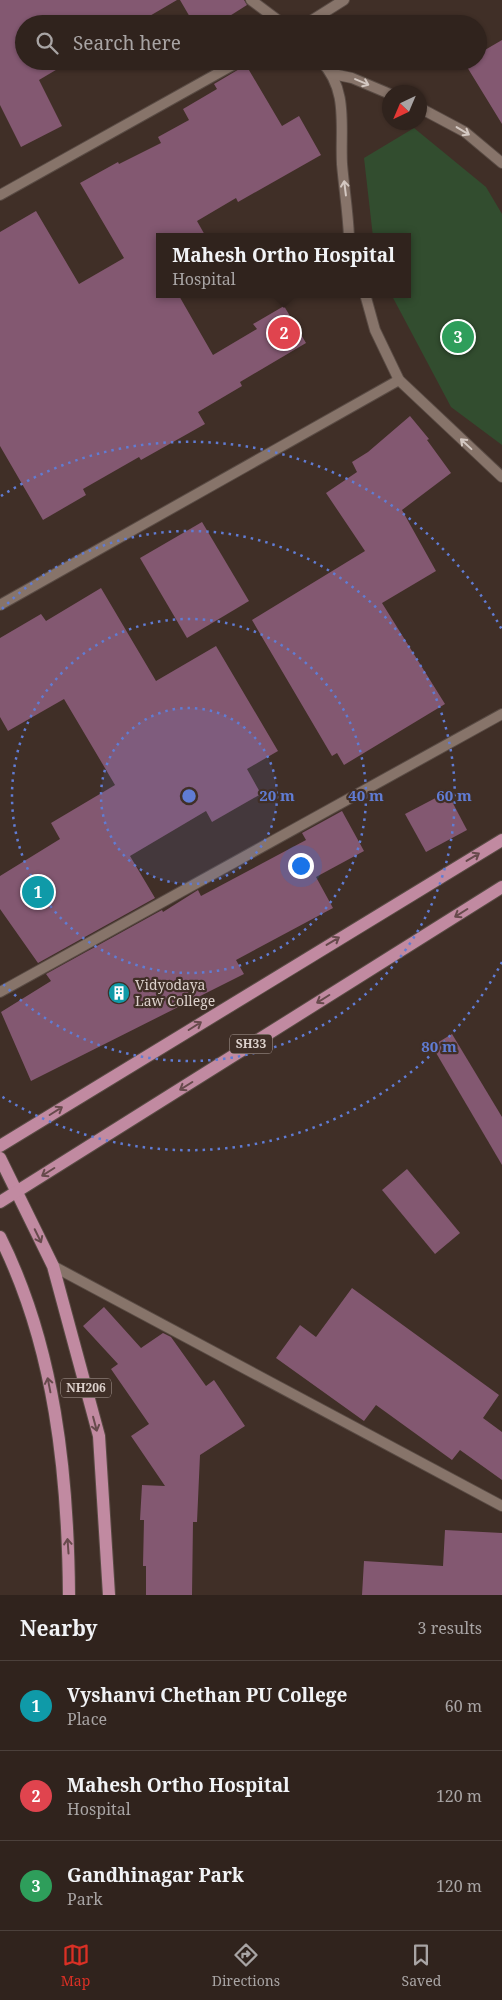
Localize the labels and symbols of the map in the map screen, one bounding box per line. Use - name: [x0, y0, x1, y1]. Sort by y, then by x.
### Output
- one-way arrow: [354, 77, 369, 87]
- north arrow: [382, 85, 427, 130]
- one-way arrow: [455, 127, 469, 137]
- one-way arrow: [340, 180, 350, 196]
- pin: 2: [268, 314, 300, 352]
- pin: 3: [442, 318, 474, 356]
- one-way arrow: [459, 438, 472, 450]
- text: 20 m: [259, 785, 295, 805]
- text: 40 m: [348, 785, 384, 805]
- text: 60 m: [436, 785, 472, 805]
- centre of rings: [180, 787, 198, 805]
- one-way arrow: [465, 852, 479, 862]
- your location: [288, 853, 314, 879]
- pin: 1: [22, 873, 54, 911]
- one-way arrow: [454, 908, 468, 918]
- one-way arrow: [326, 936, 340, 946]
- place label: Vidyodaya Law College: [135, 975, 215, 1010]
- building icon: Vidyodaya Law College: [107, 981, 131, 1005]
- one-way arrow: [317, 994, 331, 1004]
- one-way arrow: [187, 1021, 201, 1031]
- road number: SH33: [230, 1034, 272, 1054]
- text: 80 m: [421, 1036, 457, 1056]
- one-way arrow: [179, 1081, 193, 1091]
- one-way arrow: [49, 1106, 63, 1116]
- one-way arrow: [41, 1167, 55, 1177]
- one-way arrow: [33, 1228, 43, 1243]
- one-way arrow: [44, 1378, 53, 1394]
- road number: NH206: [61, 1379, 111, 1398]
- one-way arrow: [91, 1416, 101, 1432]
- one-way arrow: [63, 1539, 72, 1555]

